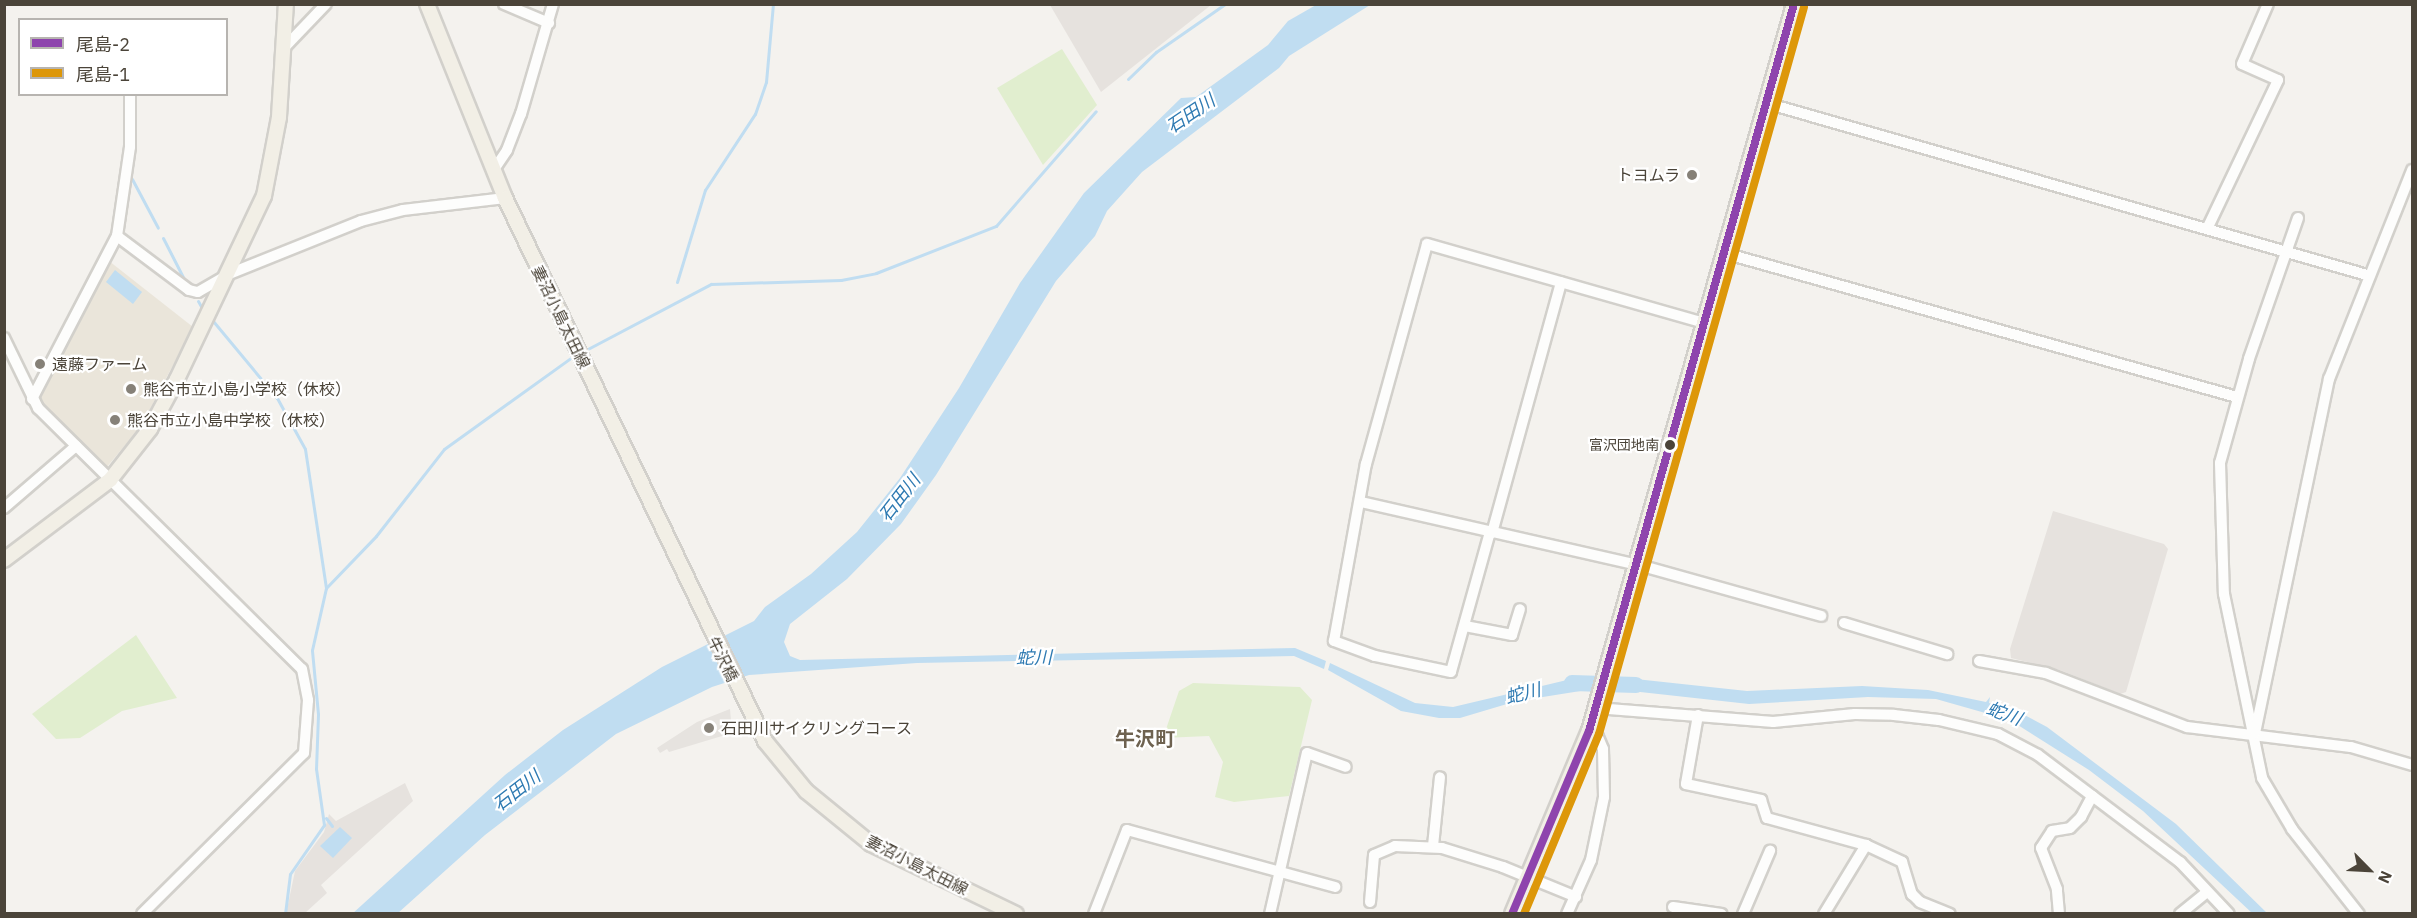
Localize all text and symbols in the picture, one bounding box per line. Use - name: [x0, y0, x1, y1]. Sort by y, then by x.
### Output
- legend: [18, 18, 228, 96]
- text: 尾島-2: [76, 33, 130, 56]
- text: 尾島-1: [76, 63, 130, 86]
- water label: 石田川: [1163, 90, 1219, 138]
- place label: トヨムラ: [1616, 165, 1680, 185]
- marker: トヨムラ: [1685, 168, 1699, 182]
- street label: 妻沼小島太田線: [528, 262, 594, 372]
- place label: 遠藤ファーム: [52, 354, 148, 374]
- marker: 遠藤ファーム: [33, 357, 47, 371]
- place label: 熊谷市立小島小学校（休校）: [143, 379, 351, 399]
- marker: 熊谷市立小島小学校（休校）: [124, 382, 138, 396]
- place label: 熊谷市立小島中学校（休校）: [127, 410, 335, 430]
- marker: 熊谷市立小島中学校（休校）: [108, 413, 122, 427]
- place label: 富沢団地南: [1589, 437, 1659, 453]
- marker: 富沢団地南: [1664, 439, 1676, 451]
- water label: 石田川: [875, 470, 925, 526]
- street label: 牛沢橋: [704, 633, 742, 685]
- water label: 蛇川: [1016, 647, 1052, 669]
- water label: 蛇川: [1503, 679, 1543, 709]
- water label: 蛇川: [1983, 698, 2025, 730]
- place label: 石田川サイクリングコース: [721, 718, 913, 738]
- marker: 石田川サイクリングコース: [702, 721, 716, 735]
- district label: 牛沢町: [1115, 726, 1175, 750]
- water label: 石田川: [489, 766, 545, 816]
- street label: 妻沼小島太田線: [863, 831, 971, 899]
- north arrow: [2339, 840, 2399, 900]
- text: N: [2374, 868, 2397, 887]

